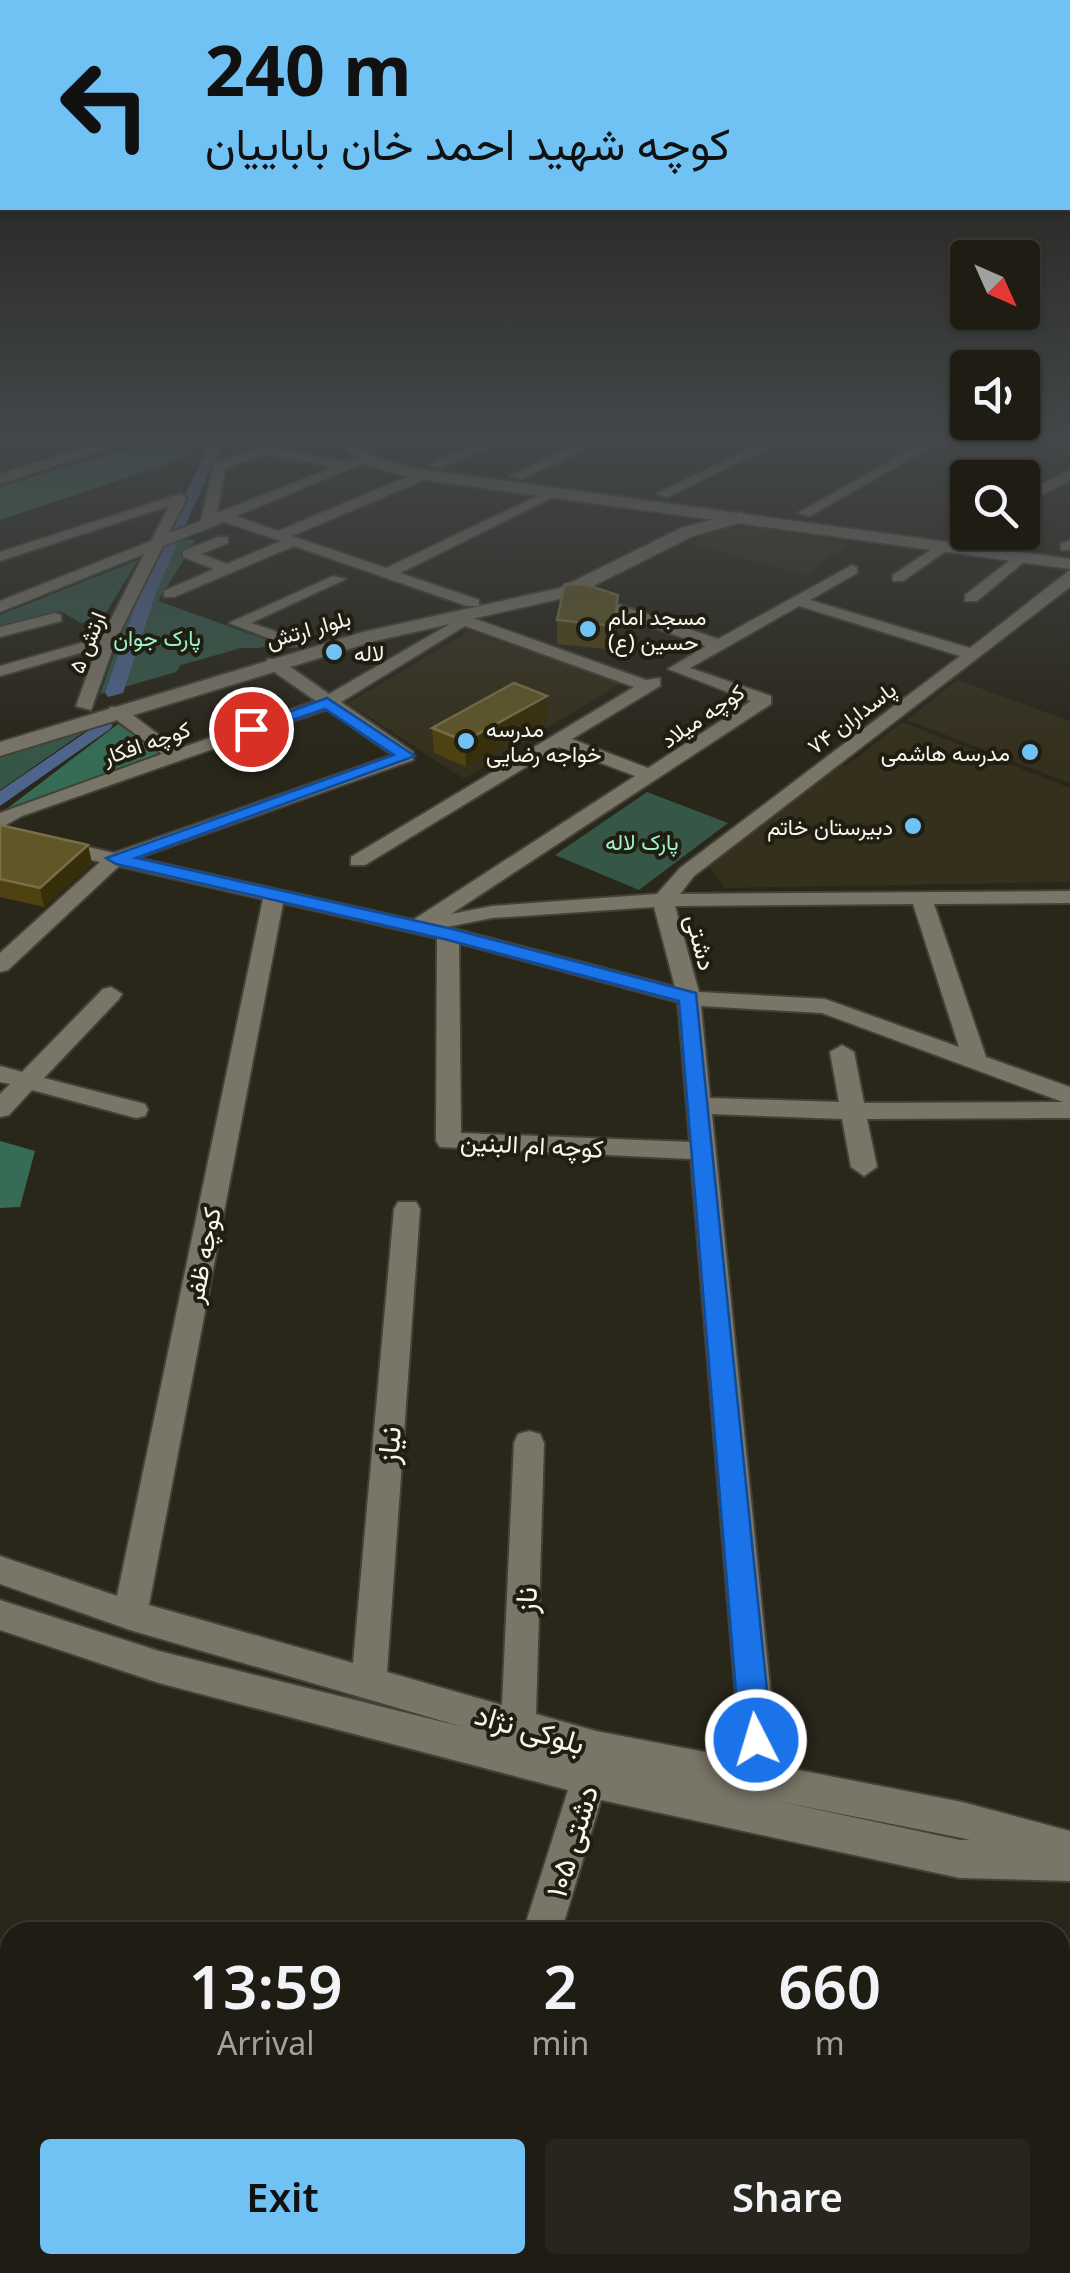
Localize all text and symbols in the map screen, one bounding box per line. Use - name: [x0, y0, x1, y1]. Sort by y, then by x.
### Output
- text: 240 m: [205, 21, 412, 117]
- icon: left: [40, 40, 170, 170]
- text: کوچه شهید احمد خان باباییان: [205, 112, 730, 173]
- north arrow: [950, 240, 1040, 330]
- map controls: [950, 240, 1040, 550]
- button: sound: [950, 350, 1040, 440]
- button: search: [950, 460, 1040, 550]
- place label: مسجد امام حسین (ع): [608, 601, 706, 657]
- street label: بلوار ارتش: [262, 602, 354, 654]
- street label: ارتش ۵: [60, 607, 112, 677]
- marker: مسجد امام حسین (ع): [577, 618, 599, 640]
- park label: پارک جوان: [113, 622, 201, 653]
- place label: لاله: [354, 637, 384, 667]
- marker: لاله: [323, 641, 345, 663]
- street label: پاسداران ۷۴: [800, 674, 902, 761]
- street label: کوچه میلاد: [654, 676, 750, 755]
- pin: [209, 687, 294, 772]
- icon: arrive: [224, 702, 279, 757]
- street label: کوچه افکار: [97, 713, 194, 772]
- place label: مدرسه خواجه رضایی: [486, 713, 602, 768]
- marker: مدرسه خواجه رضایی: [455, 730, 477, 752]
- place label: مدرسه هاشمی: [881, 737, 1010, 767]
- marker: مدرسه هاشمی: [1019, 741, 1041, 763]
- place label: دبیرستان خاتم: [767, 811, 893, 842]
- marker: دبیرستان خاتم: [902, 815, 924, 837]
- park label: پارک لاله: [605, 826, 679, 857]
- street label: دشتی: [678, 910, 726, 974]
- street label: کوچه ام البنین: [459, 1123, 605, 1166]
- street label: کوچه ظفر: [176, 1204, 229, 1307]
- street label: نیاز: [366, 1425, 410, 1466]
- street label: ناز: [504, 1586, 546, 1615]
- position arrow: [704, 1688, 808, 1792]
- street label: بلوکی نژاد: [470, 1693, 590, 1763]
- street label: دشتی ۱۰۵: [535, 1780, 607, 1902]
- text: 13:59: [189, 1945, 343, 2027]
- text: 2: [543, 1945, 578, 2027]
- text: 660: [778, 1945, 881, 2027]
- text: Arrival: [217, 2021, 315, 2064]
- text: min: [531, 2021, 589, 2064]
- text: m: [815, 2021, 845, 2064]
- button: Exit: [40, 2139, 525, 2254]
- button: Share: [545, 2139, 1030, 2254]

